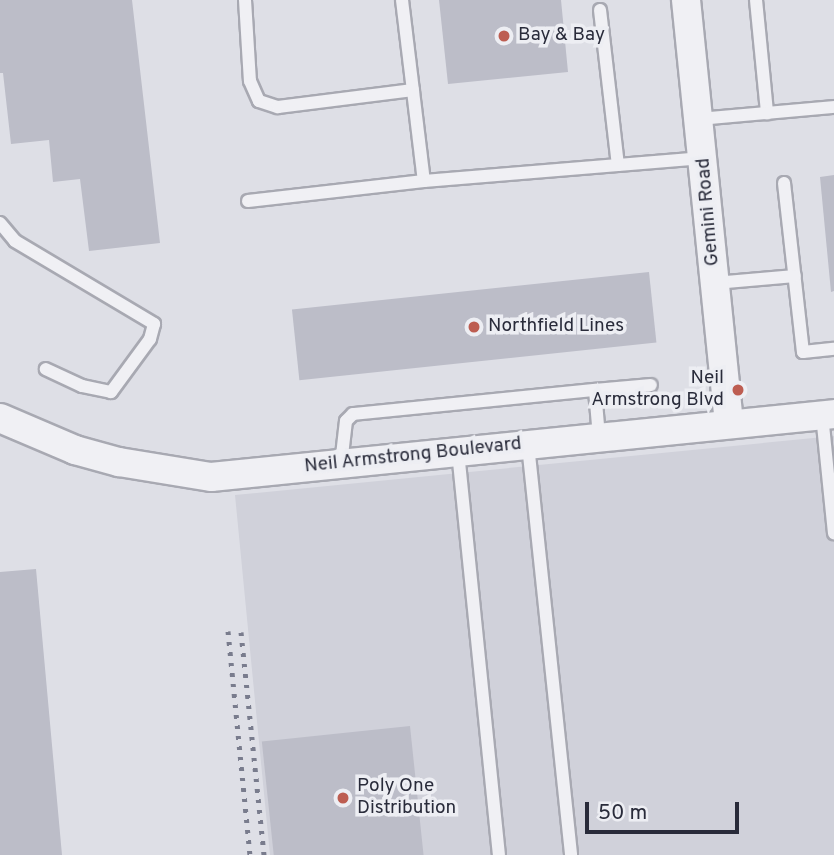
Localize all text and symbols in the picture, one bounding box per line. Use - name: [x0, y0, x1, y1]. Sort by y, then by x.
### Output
- place label: Bay & Bay: [518, 25, 605, 47]
- marker: Bay & Bay: [496, 28, 512, 44]
- street label: Gemini Road: [693, 157, 725, 267]
- place label: Northfield Lines: [488, 316, 624, 338]
- marker: Northfield Lines: [466, 319, 482, 335]
- place label: Neil Armstrong Blvd: [591, 368, 724, 412]
- marker: Neil Armstrong Blvd: [730, 382, 746, 398]
- street label: Neil Armstrong Boulevard: [303, 433, 523, 479]
- place label: Poly One Distribution: [357, 776, 456, 820]
- scale bar: [589, 788, 743, 832]
- marker: Poly One Distribution: [335, 790, 351, 806]
- text: 50 m: [598, 800, 647, 827]

